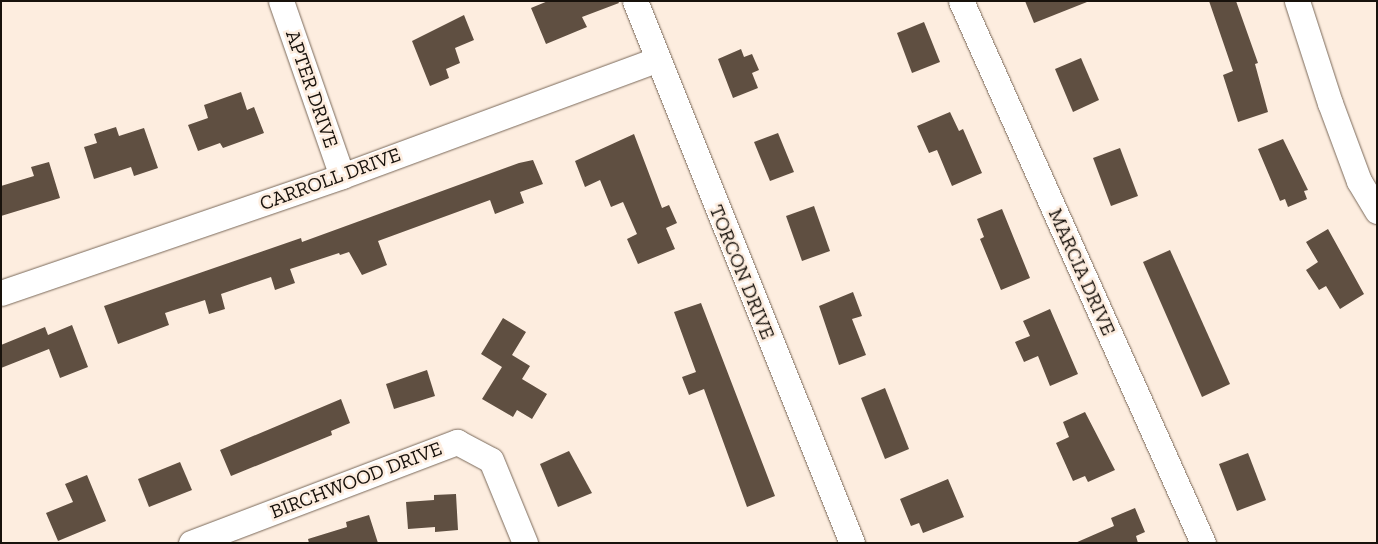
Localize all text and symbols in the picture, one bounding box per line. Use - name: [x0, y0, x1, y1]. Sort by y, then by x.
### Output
- street label: APTER DRIVE: [281, 27, 343, 151]
- street label: CARROLL DRIVE: [256, 142, 404, 216]
- street label: TORCON DRIVE: [704, 201, 780, 343]
- street label: MARCIA DRIVE: [1043, 205, 1121, 339]
- street label: BIRCHWOOD DRIVE: [267, 436, 445, 524]

